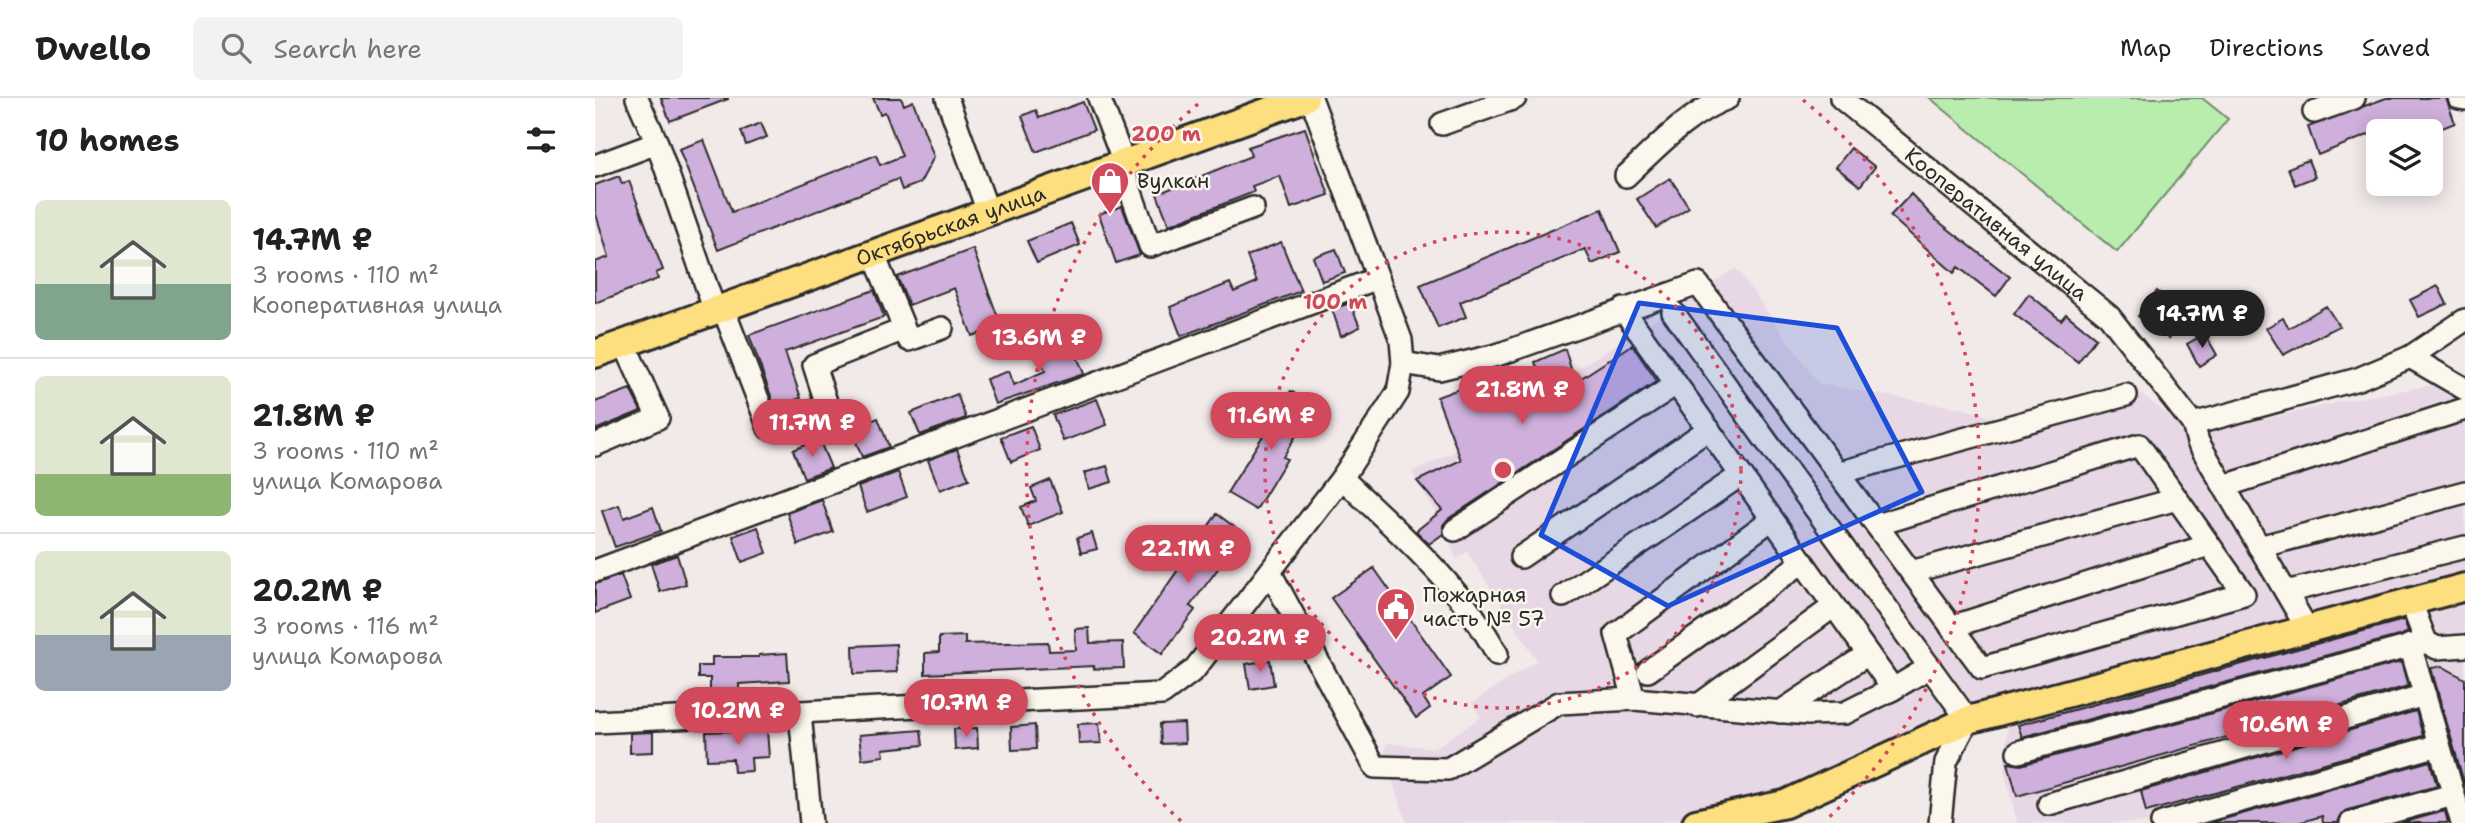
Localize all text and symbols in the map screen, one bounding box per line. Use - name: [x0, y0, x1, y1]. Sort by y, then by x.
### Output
- search box: [193, 17, 683, 80]
- text: Dwello: [35, 26, 151, 71]
- icon: search: [217, 29, 255, 67]
- text: Search here: [273, 31, 422, 66]
- text: Map: [2120, 32, 2171, 64]
- text: Directions: [2209, 32, 2324, 64]
- text: Saved: [2362, 32, 2430, 64]
- map controls: [2366, 119, 2443, 196]
- button: layers: [2366, 119, 2443, 196]
- text: 10 homes: [35, 120, 180, 161]
- text: 200 m: [1131, 120, 1201, 148]
- icon: filters: [522, 121, 560, 159]
- street label: Кооперативная улица: [1899, 141, 2094, 307]
- shop icon: Вулкан: [1089, 160, 1131, 215]
- place label: Вулкан: [1137, 167, 1209, 195]
- street label: Октябрьская улица: [852, 179, 1049, 273]
- text: 14.7M ₽: [252, 219, 373, 260]
- icon: home: [91, 228, 175, 312]
- text: 3 rooms · 110 m²: [252, 260, 439, 290]
- text: 100 m: [1303, 288, 1367, 316]
- text: Кооперативная улица: [252, 290, 502, 320]
- pin: 14.7M ₽: [2137, 290, 2267, 350]
- text: 14.7M ₽: [2156, 298, 2248, 328]
- pin: 13.6M ₽: [974, 314, 1104, 374]
- text: 13.6M ₽: [991, 322, 1087, 352]
- pin: 21.8M ₽: [1457, 366, 1587, 426]
- text: 21.8M ₽: [1475, 374, 1569, 404]
- pin: 11.6M ₽: [1206, 392, 1336, 452]
- text: 21.8M ₽: [252, 395, 375, 436]
- pin: 11.7M ₽: [747, 400, 877, 459]
- text: 11.6M ₽: [1226, 400, 1316, 430]
- icon: home: [91, 404, 175, 488]
- text: 11.7M ₽: [768, 407, 856, 437]
- text: 3 rooms · 110 m²: [252, 436, 439, 466]
- centre of rings: [1491, 458, 1515, 482]
- text: улица Комарова: [252, 466, 443, 496]
- pin: 22.1M ₽: [1123, 526, 1253, 585]
- text: 22.1M ₽: [1141, 533, 1235, 563]
- text: 20.2M ₽: [252, 570, 383, 611]
- icon: home: [91, 579, 175, 663]
- place label: Пожарная часть № 57: [1423, 581, 1545, 633]
- public building icon: Пожарная часть № 57: [1375, 586, 1417, 641]
- text: 3 rooms · 116 m²: [252, 611, 439, 641]
- pin: 20.2M ₽: [1195, 614, 1325, 674]
- text: 20.2M ₽: [1210, 622, 1310, 652]
- text: улица Комарова: [252, 641, 443, 671]
- pin: 10.7M ₽: [901, 680, 1031, 739]
- text: 10.7M ₽: [920, 687, 1012, 717]
- pin: 10.2M ₽: [673, 688, 803, 747]
- text: 10.2M ₽: [691, 695, 785, 725]
- pin: 10.6M ₽: [2221, 702, 2351, 761]
- text: 10.6M ₽: [2239, 709, 2333, 739]

